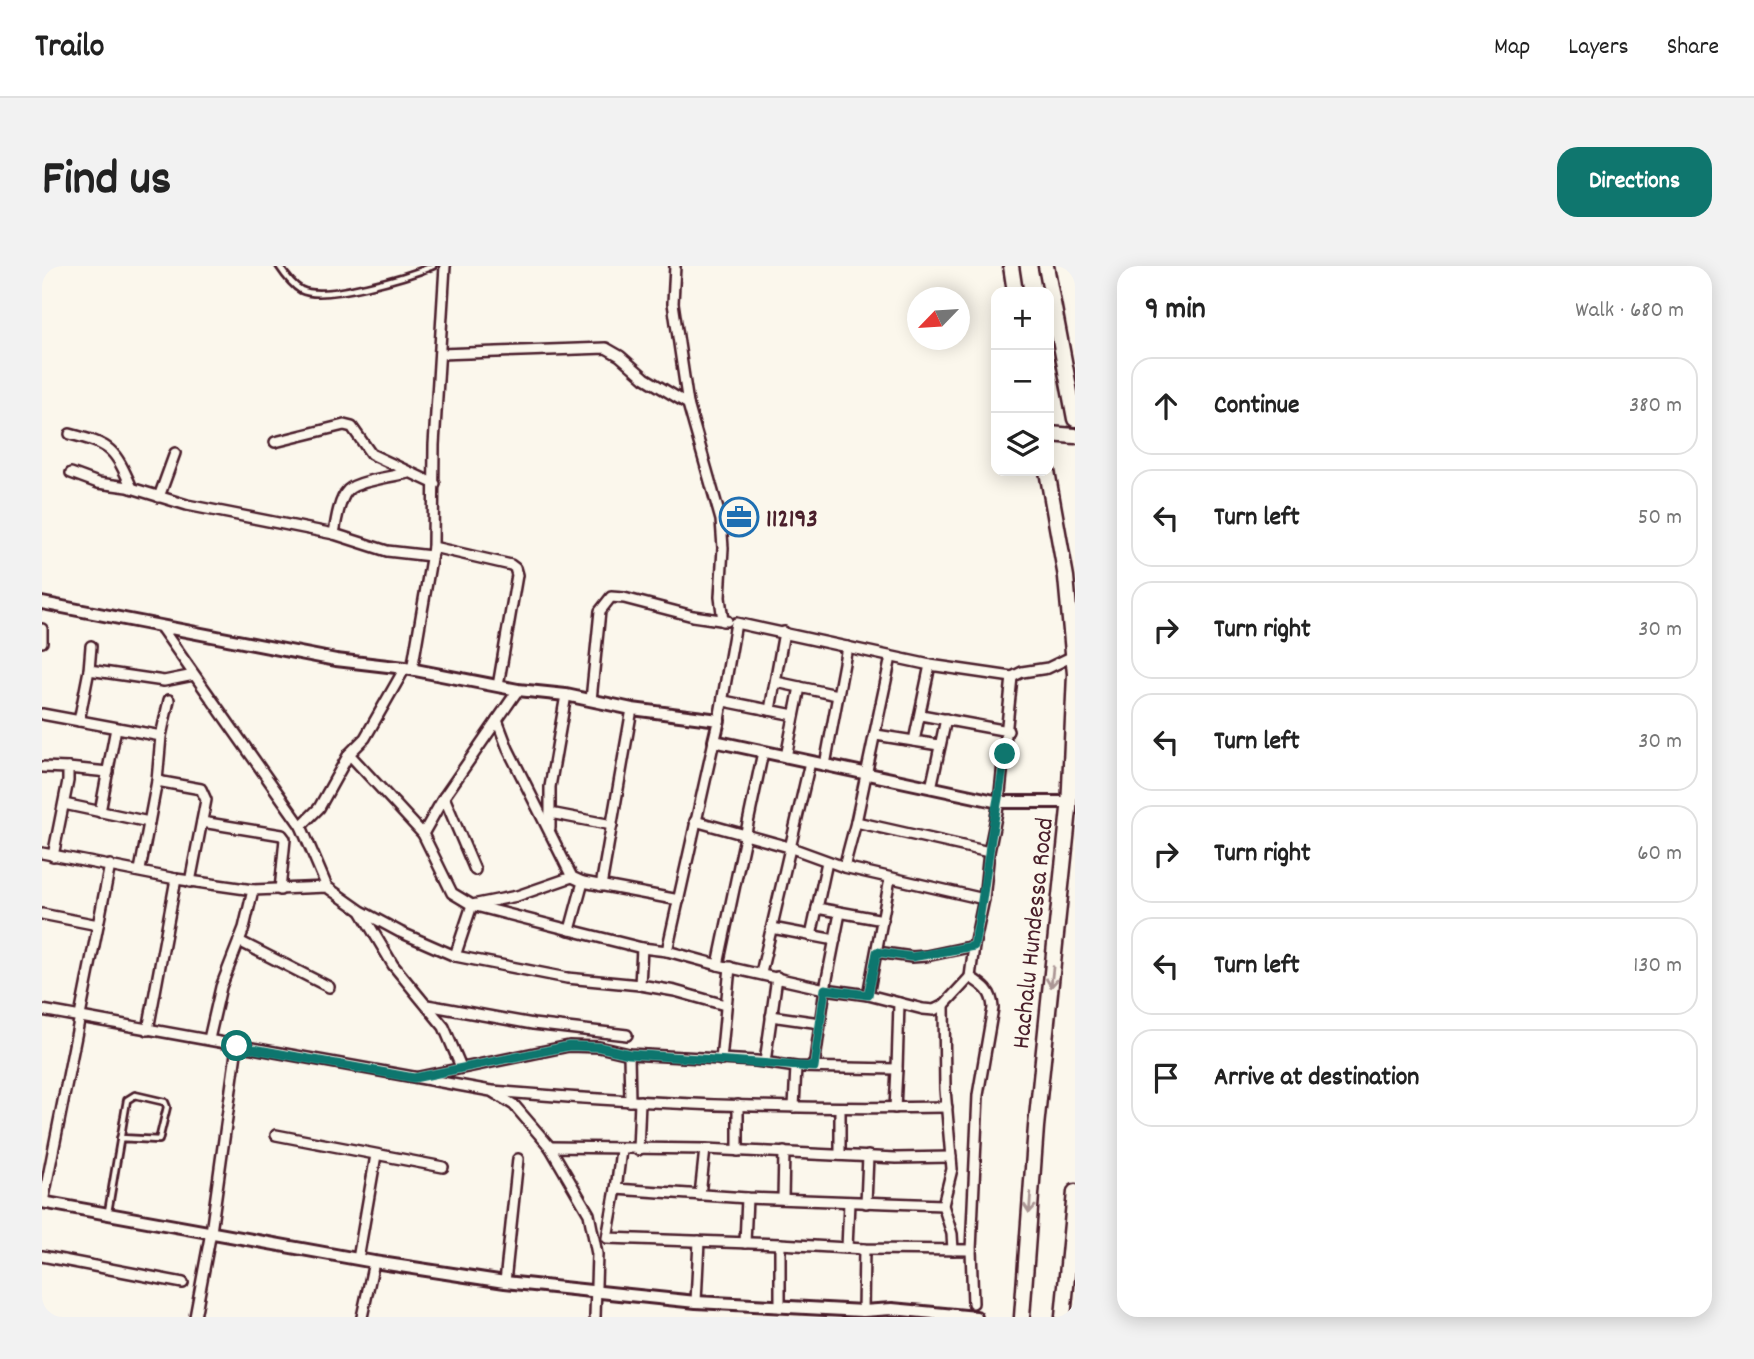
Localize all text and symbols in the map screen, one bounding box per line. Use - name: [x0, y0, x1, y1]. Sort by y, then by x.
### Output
- text: Trailo: [35, 25, 105, 72]
- text: Map: [1494, 31, 1530, 65]
- text: Layers: [1568, 31, 1629, 65]
- text: Share: [1667, 31, 1719, 65]
- text: Find us: [42, 147, 171, 217]
- button: Directions: [1557, 147, 1712, 217]
- north arrow: [907, 287, 970, 350]
- map controls: [991, 287, 1054, 476]
- button: +: [991, 287, 1054, 350]
- text: 9 min: [1145, 290, 1206, 333]
- text: Walk · 680 m: [1575, 295, 1684, 328]
- button: −: [991, 350, 1054, 413]
- icon: ahead: [1147, 387, 1185, 425]
- text: Continue: [1214, 388, 1299, 425]
- text: 380 m: [1629, 390, 1682, 423]
- button: layers: [991, 413, 1054, 476]
- office icon: 112193: [718, 496, 760, 538]
- icon: left: [1147, 499, 1185, 537]
- text: Turn left: [1214, 500, 1300, 537]
- place label: 112193: [766, 502, 818, 539]
- text: 50 m: [1638, 502, 1682, 535]
- icon: right: [1147, 611, 1185, 649]
- text: Turn right: [1214, 612, 1311, 649]
- text: 30 m: [1638, 614, 1682, 647]
- icon: left: [1147, 723, 1185, 761]
- text: Turn left: [1214, 724, 1300, 761]
- text: 30 m: [1638, 726, 1682, 759]
- route end: [989, 738, 1020, 769]
- street label: Hachalu Hundessa Road: [1004, 816, 1065, 1051]
- icon: right: [1147, 835, 1185, 873]
- text: Turn right: [1214, 836, 1311, 873]
- text: 60 m: [1637, 838, 1682, 871]
- icon: left: [1147, 947, 1185, 985]
- text: Turn left: [1214, 948, 1300, 985]
- text: 130 m: [1633, 950, 1682, 983]
- one-way arrow: [1045, 965, 1058, 988]
- route start: [221, 1030, 252, 1061]
- icon: arrive: [1147, 1059, 1185, 1097]
- text: Arrive at destination: [1214, 1060, 1419, 1097]
- one-way arrow: [1024, 1192, 1037, 1215]

